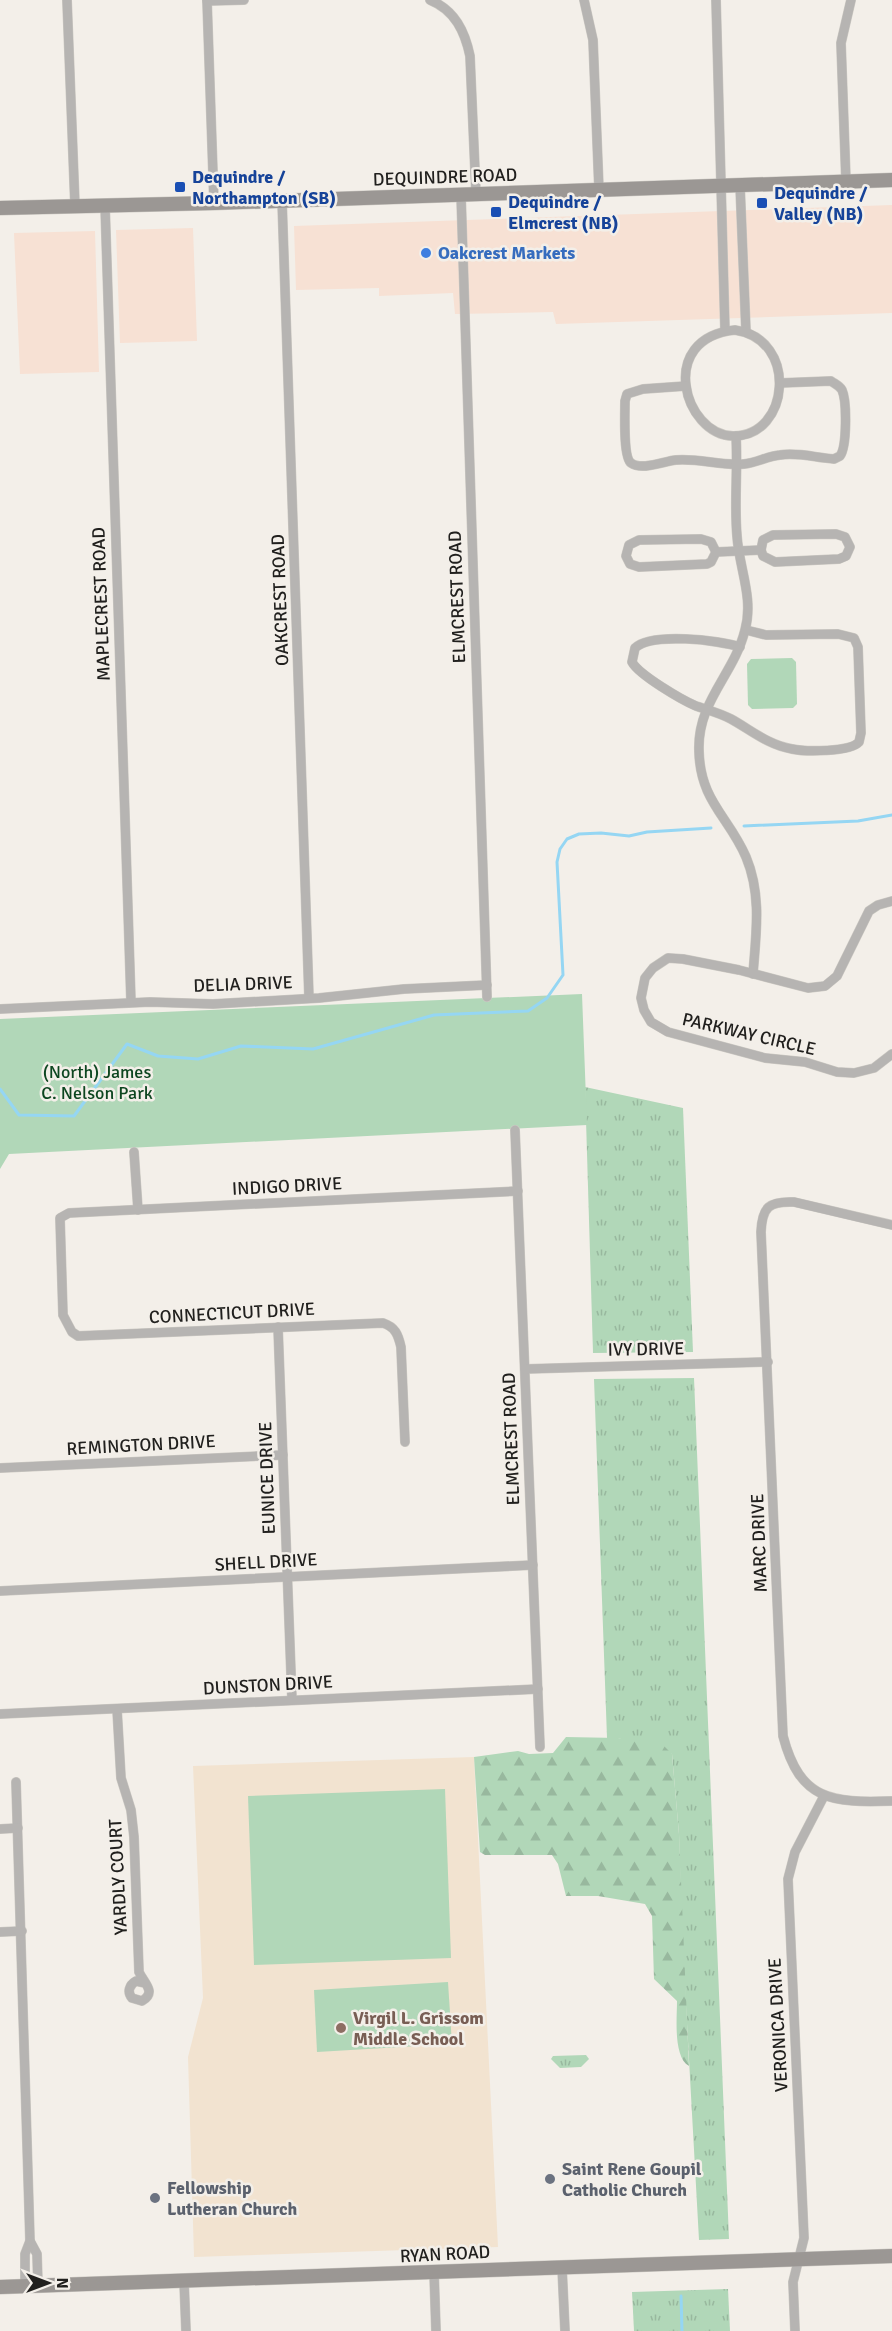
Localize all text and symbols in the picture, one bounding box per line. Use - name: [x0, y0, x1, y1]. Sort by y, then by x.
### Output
- street label: DEQUINDRE ROAD: [372, 163, 518, 191]
- place label: Dequindre / Northampton (SB): [192, 166, 336, 209]
- marker: Dequindre / Northampton (SB): [173, 180, 187, 194]
- place label: Dequindre / Valley (NB): [774, 182, 868, 225]
- place label: Dequindre / Elmcrest (NB): [508, 191, 619, 234]
- marker: Dequindre / Valley (NB): [755, 196, 769, 210]
- marker: Dequindre / Elmcrest (NB): [489, 205, 503, 219]
- place label: Oakcrest Markets: [438, 242, 575, 264]
- marker: Oakcrest Markets: [419, 246, 433, 260]
- street label: MAPLECREST ROAD: [87, 527, 115, 681]
- street label: ELMCREST ROAD: [444, 530, 470, 664]
- street label: OAKCREST ROAD: [267, 534, 293, 666]
- street label: DELIA DRIVE: [193, 971, 293, 997]
- street label: PARKWAY CIRCLE: [680, 1008, 818, 1060]
- park label: (North) James C. Nelson Park: [41, 1061, 153, 1104]
- street label: INDIGO DRIVE: [231, 1172, 343, 1200]
- street label: CONNECTICUT DRIVE: [148, 1298, 316, 1328]
- street label: IVY DRIVE: [607, 1337, 685, 1361]
- street label: ELMCREST ROAD: [498, 1372, 524, 1506]
- street label: EUNICE DRIVE: [254, 1421, 280, 1535]
- street label: REMINGTON DRIVE: [66, 1430, 216, 1460]
- street label: MARC DRIVE: [746, 1493, 772, 1593]
- street label: SHELL DRIVE: [214, 1548, 318, 1576]
- street label: DUNSTON DRIVE: [202, 1671, 334, 1699]
- street label: YARDLY COURT: [104, 1818, 132, 1936]
- street label: VERONICA DRIVE: [763, 1957, 793, 2093]
- place label: Virgil L. Grissom Middle School: [353, 2007, 484, 2050]
- marker: Virgil L. Grissom Middle School: [334, 2021, 348, 2035]
- place label: Saint Rene Goupil Catholic Church: [562, 2158, 702, 2201]
- marker: Saint Rene Goupil Catholic Church: [543, 2172, 557, 2186]
- place label: Fellowship Lutheran Church: [167, 2177, 298, 2220]
- marker: Fellowship Lutheran Church: [148, 2191, 162, 2205]
- street label: RYAN ROAD: [399, 2241, 491, 2267]
- north arrow: [18, 2253, 78, 2313]
- text: N: [52, 2277, 72, 2289]

